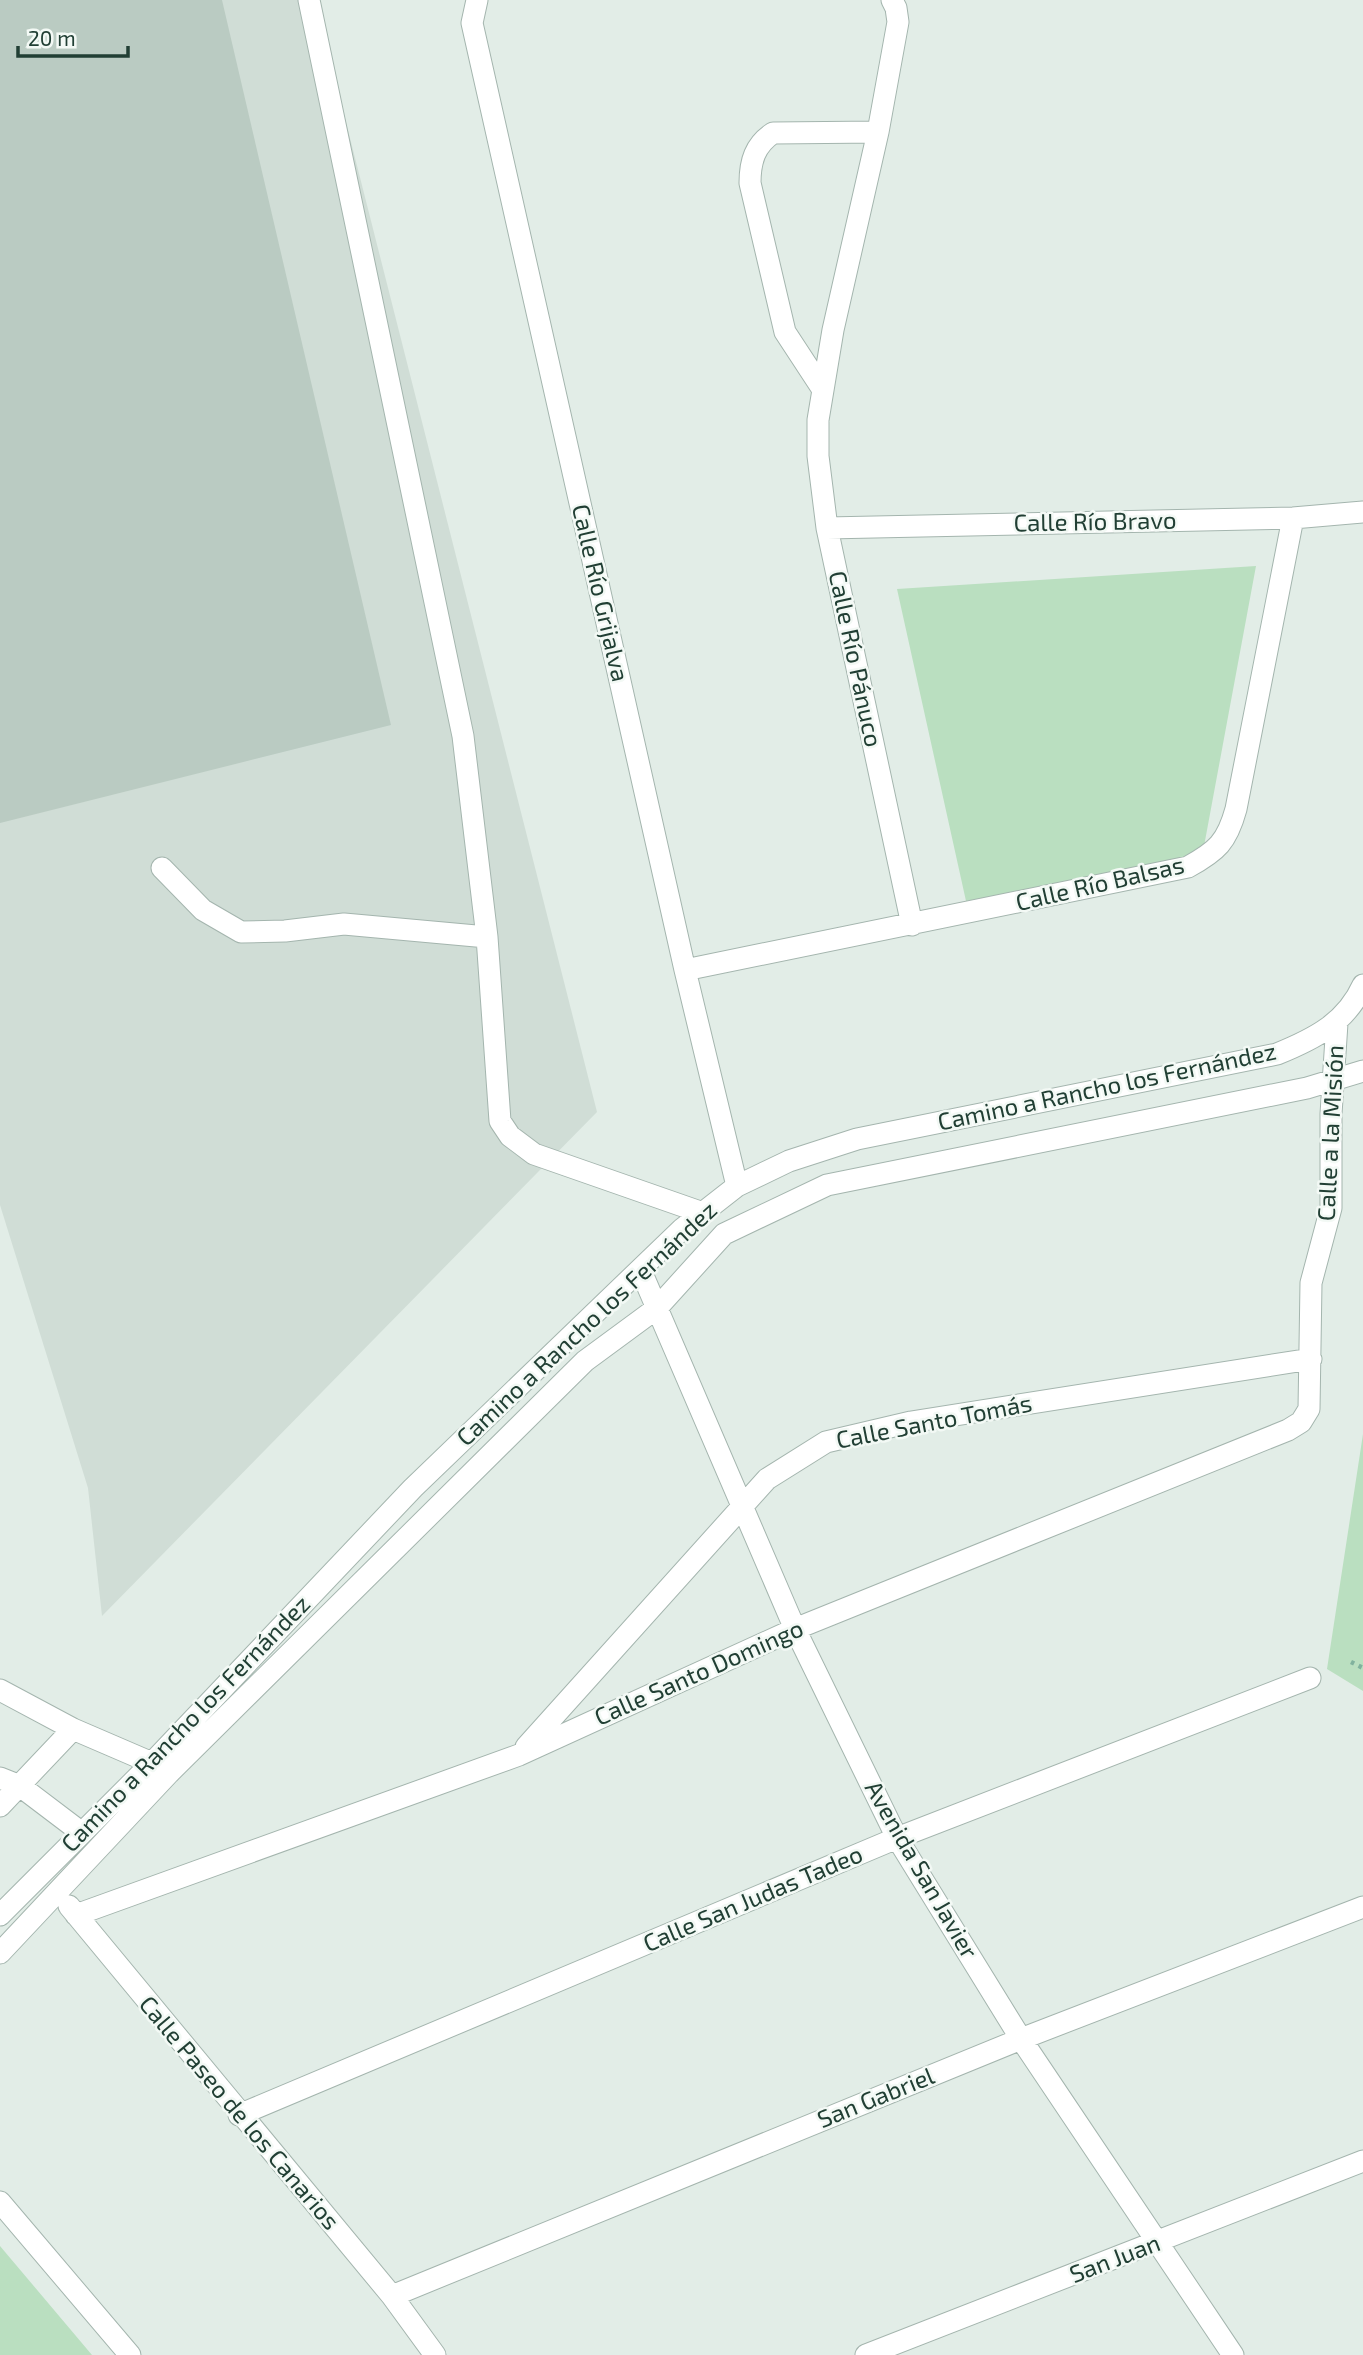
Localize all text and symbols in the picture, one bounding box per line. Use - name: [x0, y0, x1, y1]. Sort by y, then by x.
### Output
- scale bar: [18, 14, 128, 58]
- text: 20 m: [28, 25, 76, 50]
- street label: Calle Río Grijalva: [567, 501, 636, 684]
- street label: Calle Río Bravo: [1013, 505, 1177, 536]
- street label: Calle Río Pánuco: [824, 568, 889, 749]
- street label: Calle Río Balsas: [1013, 849, 1187, 916]
- street label: Camino a Rancho los Fernández: [935, 1035, 1279, 1136]
- street label: Calle a la Misión: [1310, 1044, 1349, 1222]
- street label: Camino a Rancho los Fernández: [450, 1195, 722, 1451]
- street label: Calle Santo Tomás: [833, 1387, 1034, 1454]
- street label: Camino a Rancho los Fernández: [55, 1589, 315, 1857]
- street label: Calle Santo Domingo: [589, 1613, 807, 1731]
- street label: Avenida San Javier: [860, 1775, 985, 1963]
- street label: Calle San Judas Tadeo: [638, 1838, 867, 1957]
- street label: Calle Paseo de los Canarios: [134, 1989, 346, 2235]
- street label: San Gabriel: [813, 2060, 938, 2133]
- street label: San Juan: [1065, 2227, 1164, 2288]

